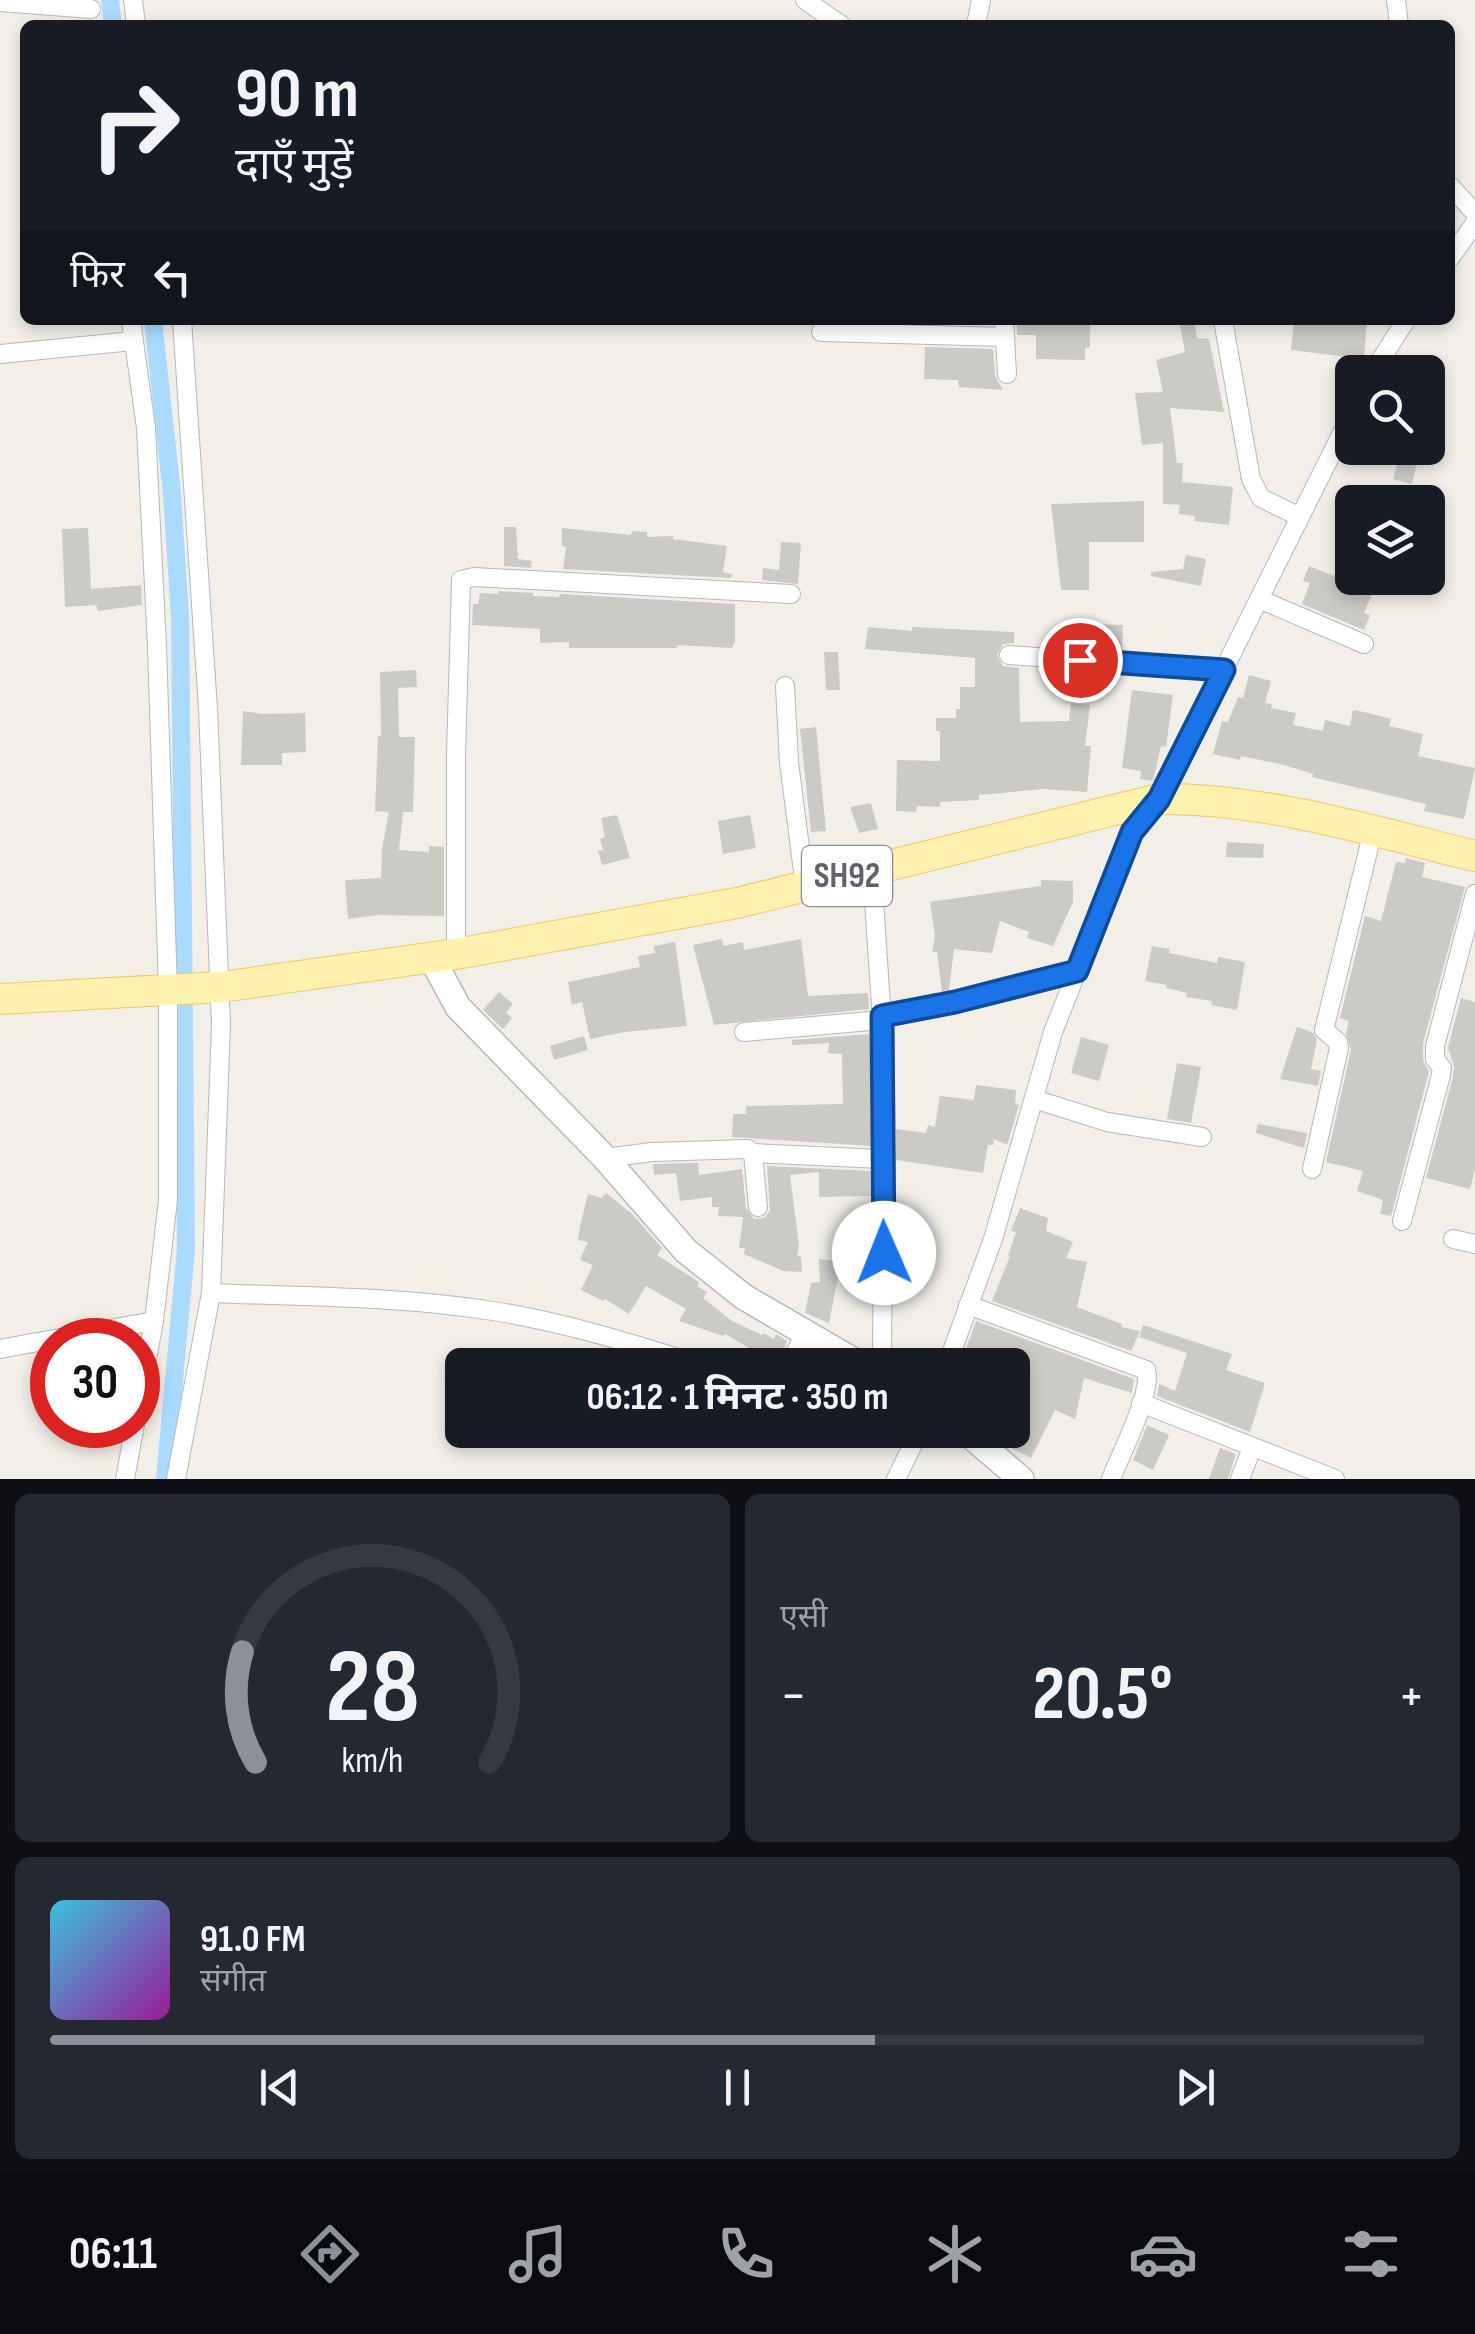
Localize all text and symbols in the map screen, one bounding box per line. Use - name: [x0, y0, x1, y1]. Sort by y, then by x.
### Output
- text: 90 m: [235, 53, 359, 137]
- icon: right: [70, 60, 200, 190]
- text: दाएँ मुड़ें: [235, 138, 354, 193]
- icon: left: [145, 250, 200, 305]
- text: फिर: [70, 253, 125, 298]
- map controls: [1335, 355, 1445, 595]
- button: search: [1335, 355, 1445, 465]
- button: layers: [1335, 485, 1445, 595]
- pin: [1038, 618, 1123, 703]
- icon: arrive: [1053, 633, 1108, 688]
- road number: SH92: [802, 846, 892, 906]
- position arrow: [832, 1201, 936, 1305]
- speed limit sign: 30: [30, 1318, 160, 1448]
- text: 06:12 · 1 मिनट · 350 m: [587, 1375, 888, 1420]
- text: एसी: [780, 1598, 828, 1637]
- text: 28: [325, 1626, 420, 1751]
- text: 20.5°: [1032, 1650, 1173, 1741]
- text: −: [780, 1663, 807, 1730]
- text: +: [1398, 1663, 1425, 1730]
- text: km/h: [342, 1740, 403, 1783]
- text: 91.0 FM: [200, 1917, 306, 1962]
- text: संगीत: [200, 1962, 266, 2001]
- icon: previous: [252, 2060, 307, 2115]
- icon: pause: [710, 2060, 765, 2115]
- icon: next: [1168, 2060, 1223, 2115]
- icon: directions: [295, 2219, 365, 2289]
- icon: music: [503, 2219, 573, 2289]
- icon: phone: [711, 2219, 781, 2289]
- icon: climate: [920, 2219, 990, 2289]
- icon: car: [1128, 2219, 1198, 2289]
- icon: filters: [1336, 2219, 1406, 2289]
- text: 06:11: [69, 2227, 157, 2282]

